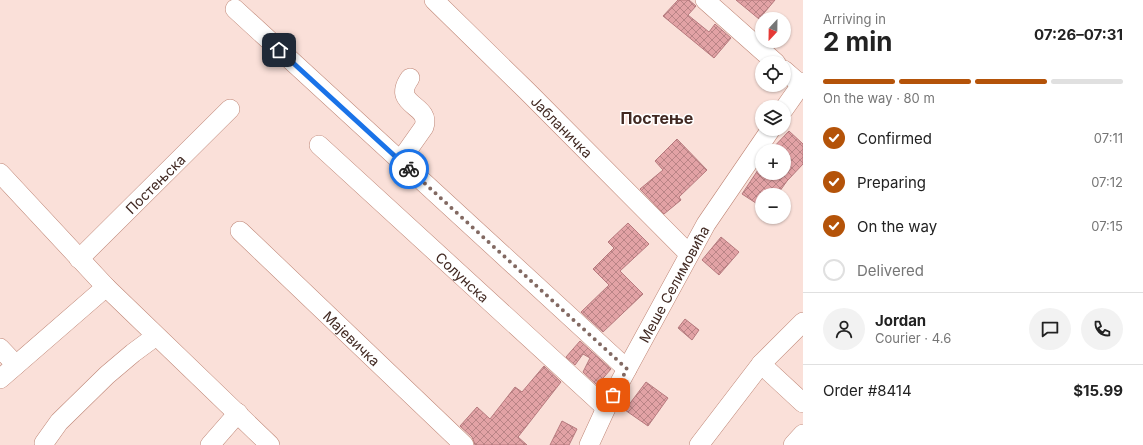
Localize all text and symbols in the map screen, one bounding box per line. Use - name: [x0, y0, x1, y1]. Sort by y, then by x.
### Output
- text: Arriving in: [823, 11, 886, 27]
- north arrow: [755, 12, 791, 48]
- map controls: [755, 12, 791, 224]
- text: 07:26–07:31: [1034, 25, 1123, 44]
- text: 2 min: [823, 26, 893, 57]
- pin: [262, 33, 296, 67]
- icon: home: [268, 39, 290, 61]
- button: locate: [755, 56, 791, 92]
- text: On the way · 80 m: [823, 90, 935, 106]
- street label: Јабланичка: [528, 92, 596, 161]
- button: layers: [755, 100, 791, 136]
- district label: Постење: [621, 108, 693, 128]
- icon: check: [823, 127, 845, 149]
- text: Confirmed: [857, 129, 932, 148]
- text: 07:11: [1094, 130, 1123, 146]
- button: +: [755, 144, 791, 180]
- courier: [389, 149, 429, 189]
- street label: Постењска: [121, 150, 188, 217]
- icon: bike: [398, 158, 420, 180]
- icon: check: [823, 171, 845, 193]
- text: Preparing: [857, 173, 926, 192]
- text: 07:12: [1091, 174, 1123, 190]
- button: −: [755, 188, 791, 224]
- icon: check: [823, 215, 845, 237]
- text: On the way: [857, 217, 937, 236]
- text: 07:15: [1091, 218, 1123, 234]
- street label: Меше Селимовића: [635, 222, 712, 345]
- street label: Солунска: [433, 248, 493, 305]
- text: Delivered: [857, 261, 924, 280]
- street label: Мајевичка: [320, 307, 384, 369]
- button: person: [823, 308, 865, 350]
- button: chat: [1029, 308, 1071, 350]
- button: phone: [1081, 308, 1123, 350]
- text: Jordan: [875, 311, 926, 330]
- text: Courier · 4.6: [875, 330, 951, 346]
- pin: [596, 378, 630, 412]
- text: Order #8414: [823, 381, 912, 400]
- text: $15.99: [1073, 381, 1123, 400]
- icon: bag: [602, 384, 624, 406]

